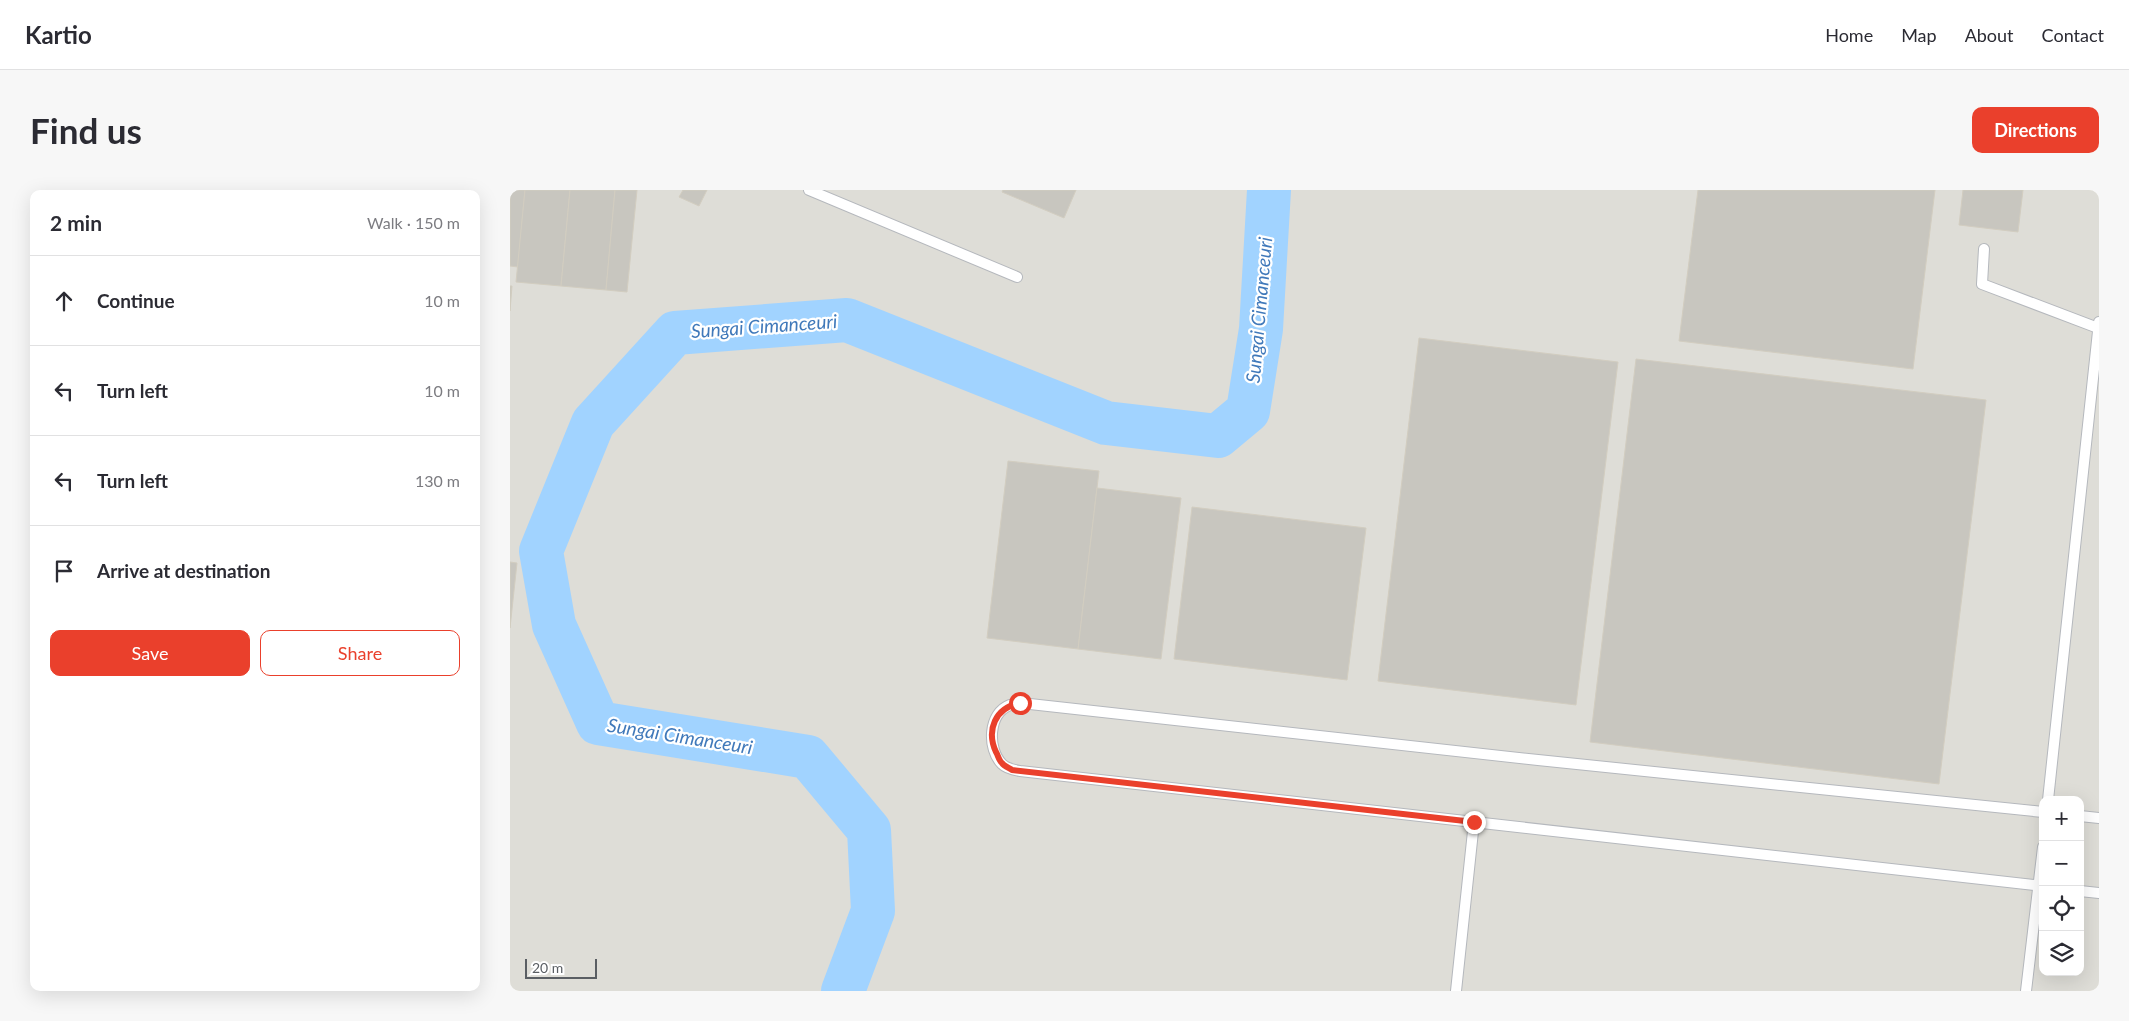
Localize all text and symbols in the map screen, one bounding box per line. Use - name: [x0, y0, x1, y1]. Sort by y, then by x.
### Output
- text: Kartio: [25, 20, 92, 49]
- text: Home: [1825, 24, 1873, 46]
- text: Map: [1901, 24, 1937, 46]
- text: About: [1965, 24, 2014, 46]
- text: Contact: [2042, 24, 2104, 46]
- button: Directions: [1972, 107, 2099, 153]
- text: Find us: [30, 109, 142, 151]
- text: 2 min: [50, 210, 102, 235]
- text: Walk · 150 m: [367, 213, 460, 232]
- water label: Sungai Cimanceuri: [1241, 235, 1276, 384]
- icon: ahead: [50, 287, 78, 315]
- text: Continue: [97, 289, 175, 312]
- text: 10 m: [424, 291, 460, 310]
- water label: Sungai Cimanceuri: [690, 309, 838, 342]
- icon: left: [50, 377, 78, 405]
- text: Turn left: [97, 379, 168, 402]
- text: 10 m: [424, 381, 460, 400]
- icon: left: [50, 467, 78, 495]
- text: Turn left: [97, 469, 168, 492]
- text: 130 m: [415, 471, 460, 490]
- icon: arrive: [50, 557, 78, 585]
- text: Arrive at destination: [97, 559, 270, 582]
- button: Save: [50, 630, 250, 676]
- button: Share: [260, 630, 460, 676]
- route start: [1009, 692, 1032, 715]
- water label: Sungai Cimanceuri: [606, 713, 755, 758]
- map controls: [2039, 796, 2084, 976]
- button: +: [2039, 796, 2084, 841]
- route end: [1463, 811, 1486, 834]
- button: −: [2039, 841, 2084, 886]
- button: locate: [2039, 886, 2084, 931]
- button: layers: [2039, 931, 2084, 976]
- scale bar: [525, 956, 598, 979]
- text: 20 m: [532, 959, 563, 976]

